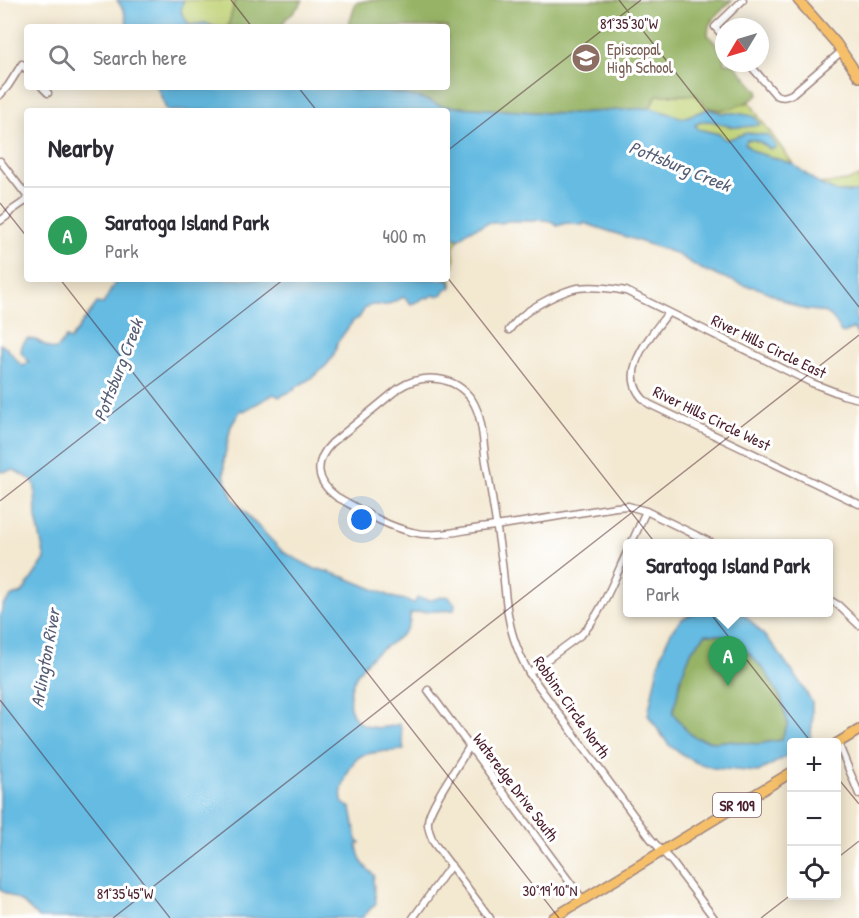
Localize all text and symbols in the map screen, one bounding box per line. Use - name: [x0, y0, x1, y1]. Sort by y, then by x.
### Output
- text: 81°35'30"W: [600, 13, 659, 34]
- north arrow: [715, 18, 769, 72]
- search box: [24, 24, 450, 90]
- place label: Episcopal High School: [607, 38, 674, 78]
- icon: search: [45, 41, 78, 74]
- text: Search here: [93, 42, 187, 72]
- school or university icon: Episcopal High School: [570, 42, 602, 74]
- text: Nearby: [48, 130, 114, 165]
- water label: Pottsburg Creek: [625, 134, 736, 198]
- text: Saratoga Island Park: [105, 207, 269, 237]
- text: A: [63, 222, 72, 249]
- text: 400 m: [382, 222, 426, 249]
- text: Park: [105, 237, 138, 264]
- street label: River Hills Circle East: [708, 309, 831, 384]
- water label: Pottsburg Creek: [87, 314, 149, 425]
- street label: River Hills Circle West: [650, 380, 775, 456]
- your location: [347, 505, 376, 534]
- popup: [623, 539, 833, 617]
- text: Saratoga Island Park: [646, 550, 810, 580]
- text: Park: [646, 580, 679, 607]
- water label: Arlington River: [24, 605, 66, 709]
- pin: A: [708, 636, 748, 686]
- street label: Robbins Circle North: [529, 652, 616, 763]
- street label: Wateredge Drive South: [468, 728, 564, 846]
- map controls: [787, 738, 841, 900]
- button: +: [787, 738, 841, 792]
- button: −: [787, 792, 841, 846]
- road number: SR 109: [713, 793, 761, 817]
- button: locate: [787, 846, 841, 900]
- text: 30°19'10"N: [522, 880, 578, 901]
- text: 81°35'45"W: [97, 883, 154, 904]

